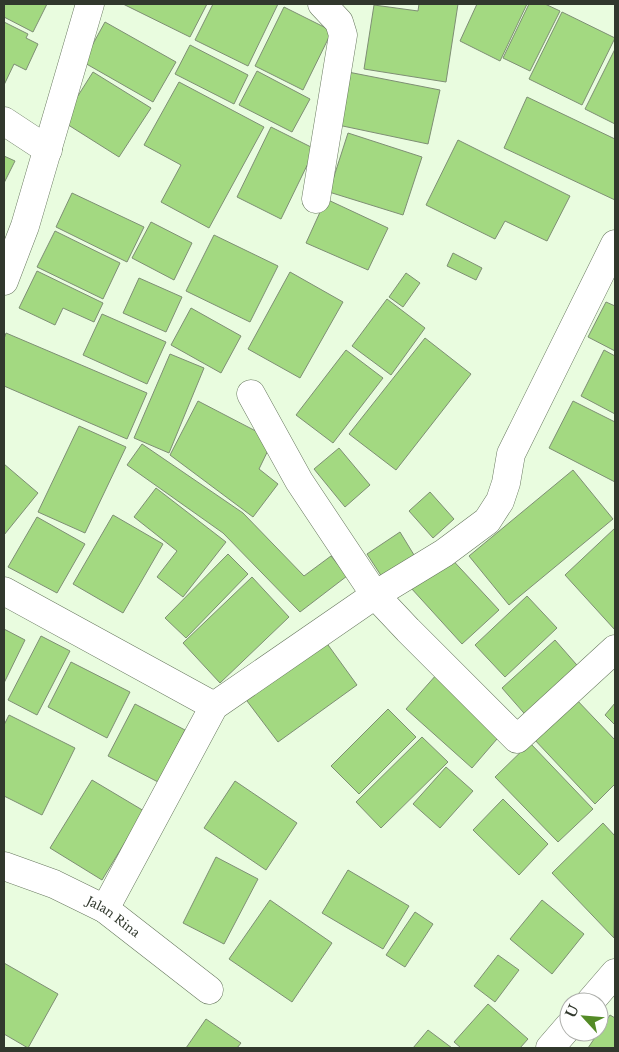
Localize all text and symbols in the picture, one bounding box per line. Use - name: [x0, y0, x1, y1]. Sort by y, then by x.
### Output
- street label: Jalan Rina: [82, 892, 143, 941]
- north arrow: [559, 992, 609, 1042]
- text: U: [562, 1001, 583, 1021]

